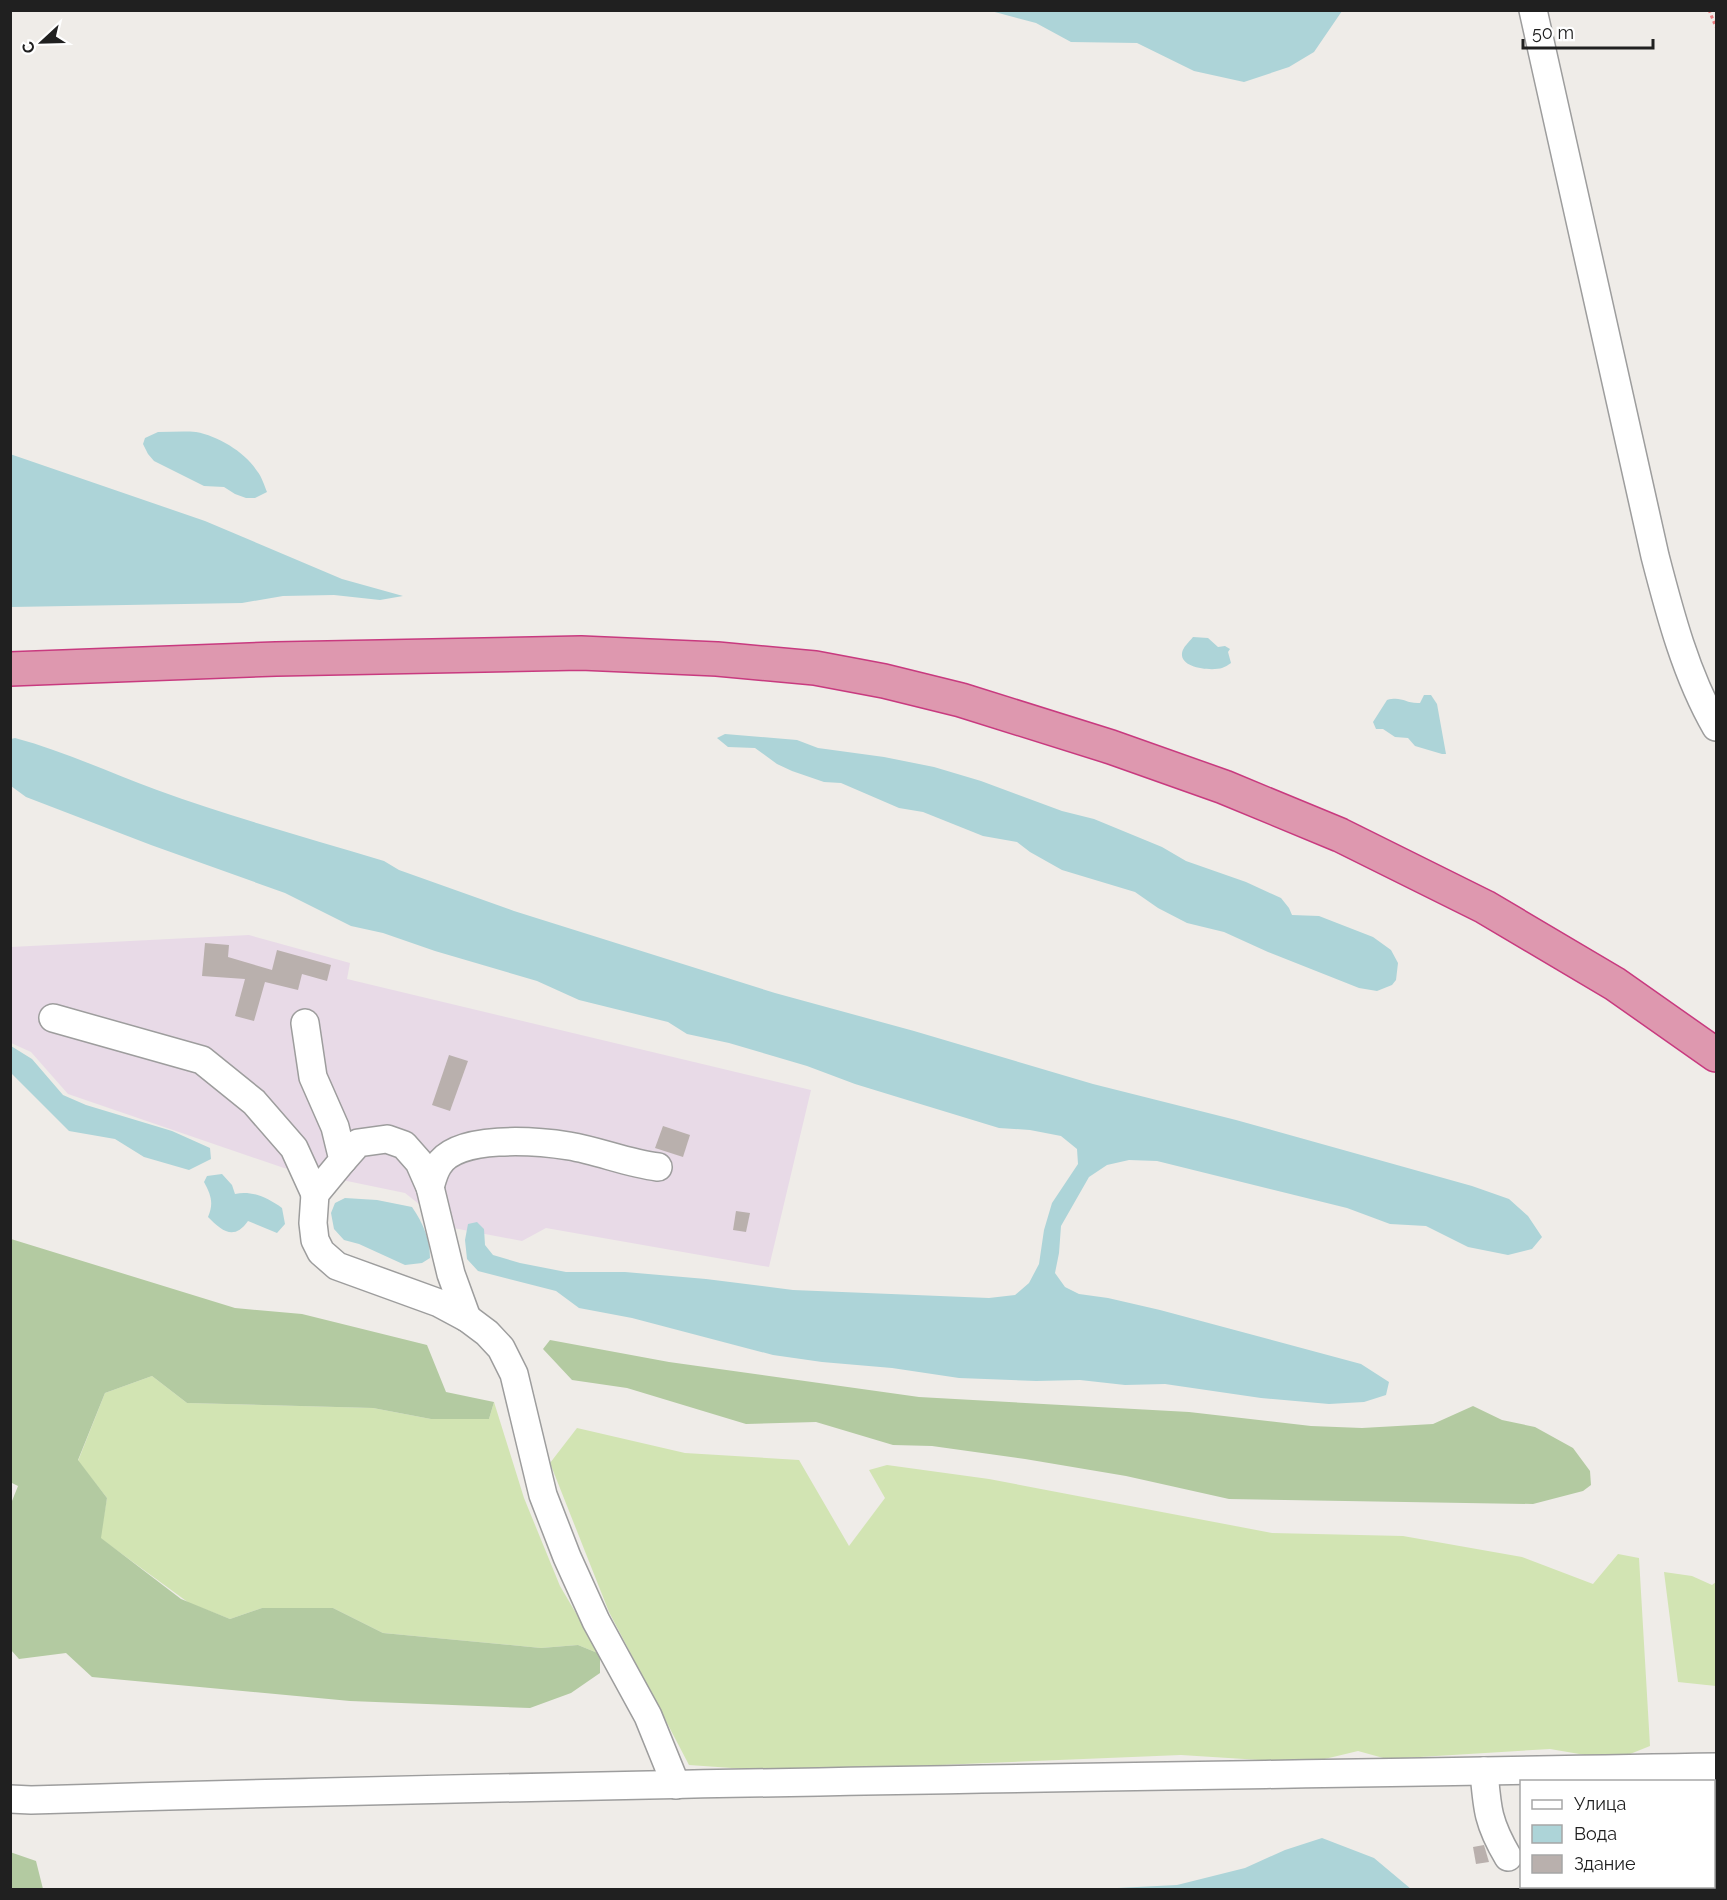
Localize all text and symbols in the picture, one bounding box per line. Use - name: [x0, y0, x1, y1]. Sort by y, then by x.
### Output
- north arrow: [12, 12, 72, 72]
- scale bar: [1523, 12, 1654, 50]
- text: 50 m: [1532, 22, 1574, 43]
- text: С: [18, 39, 39, 56]
- legend: [1520, 1780, 1715, 1888]
- text: Улица: [1574, 1793, 1626, 1814]
- text: Вода: [1574, 1823, 1617, 1844]
- text: Здание: [1574, 1853, 1636, 1874]

